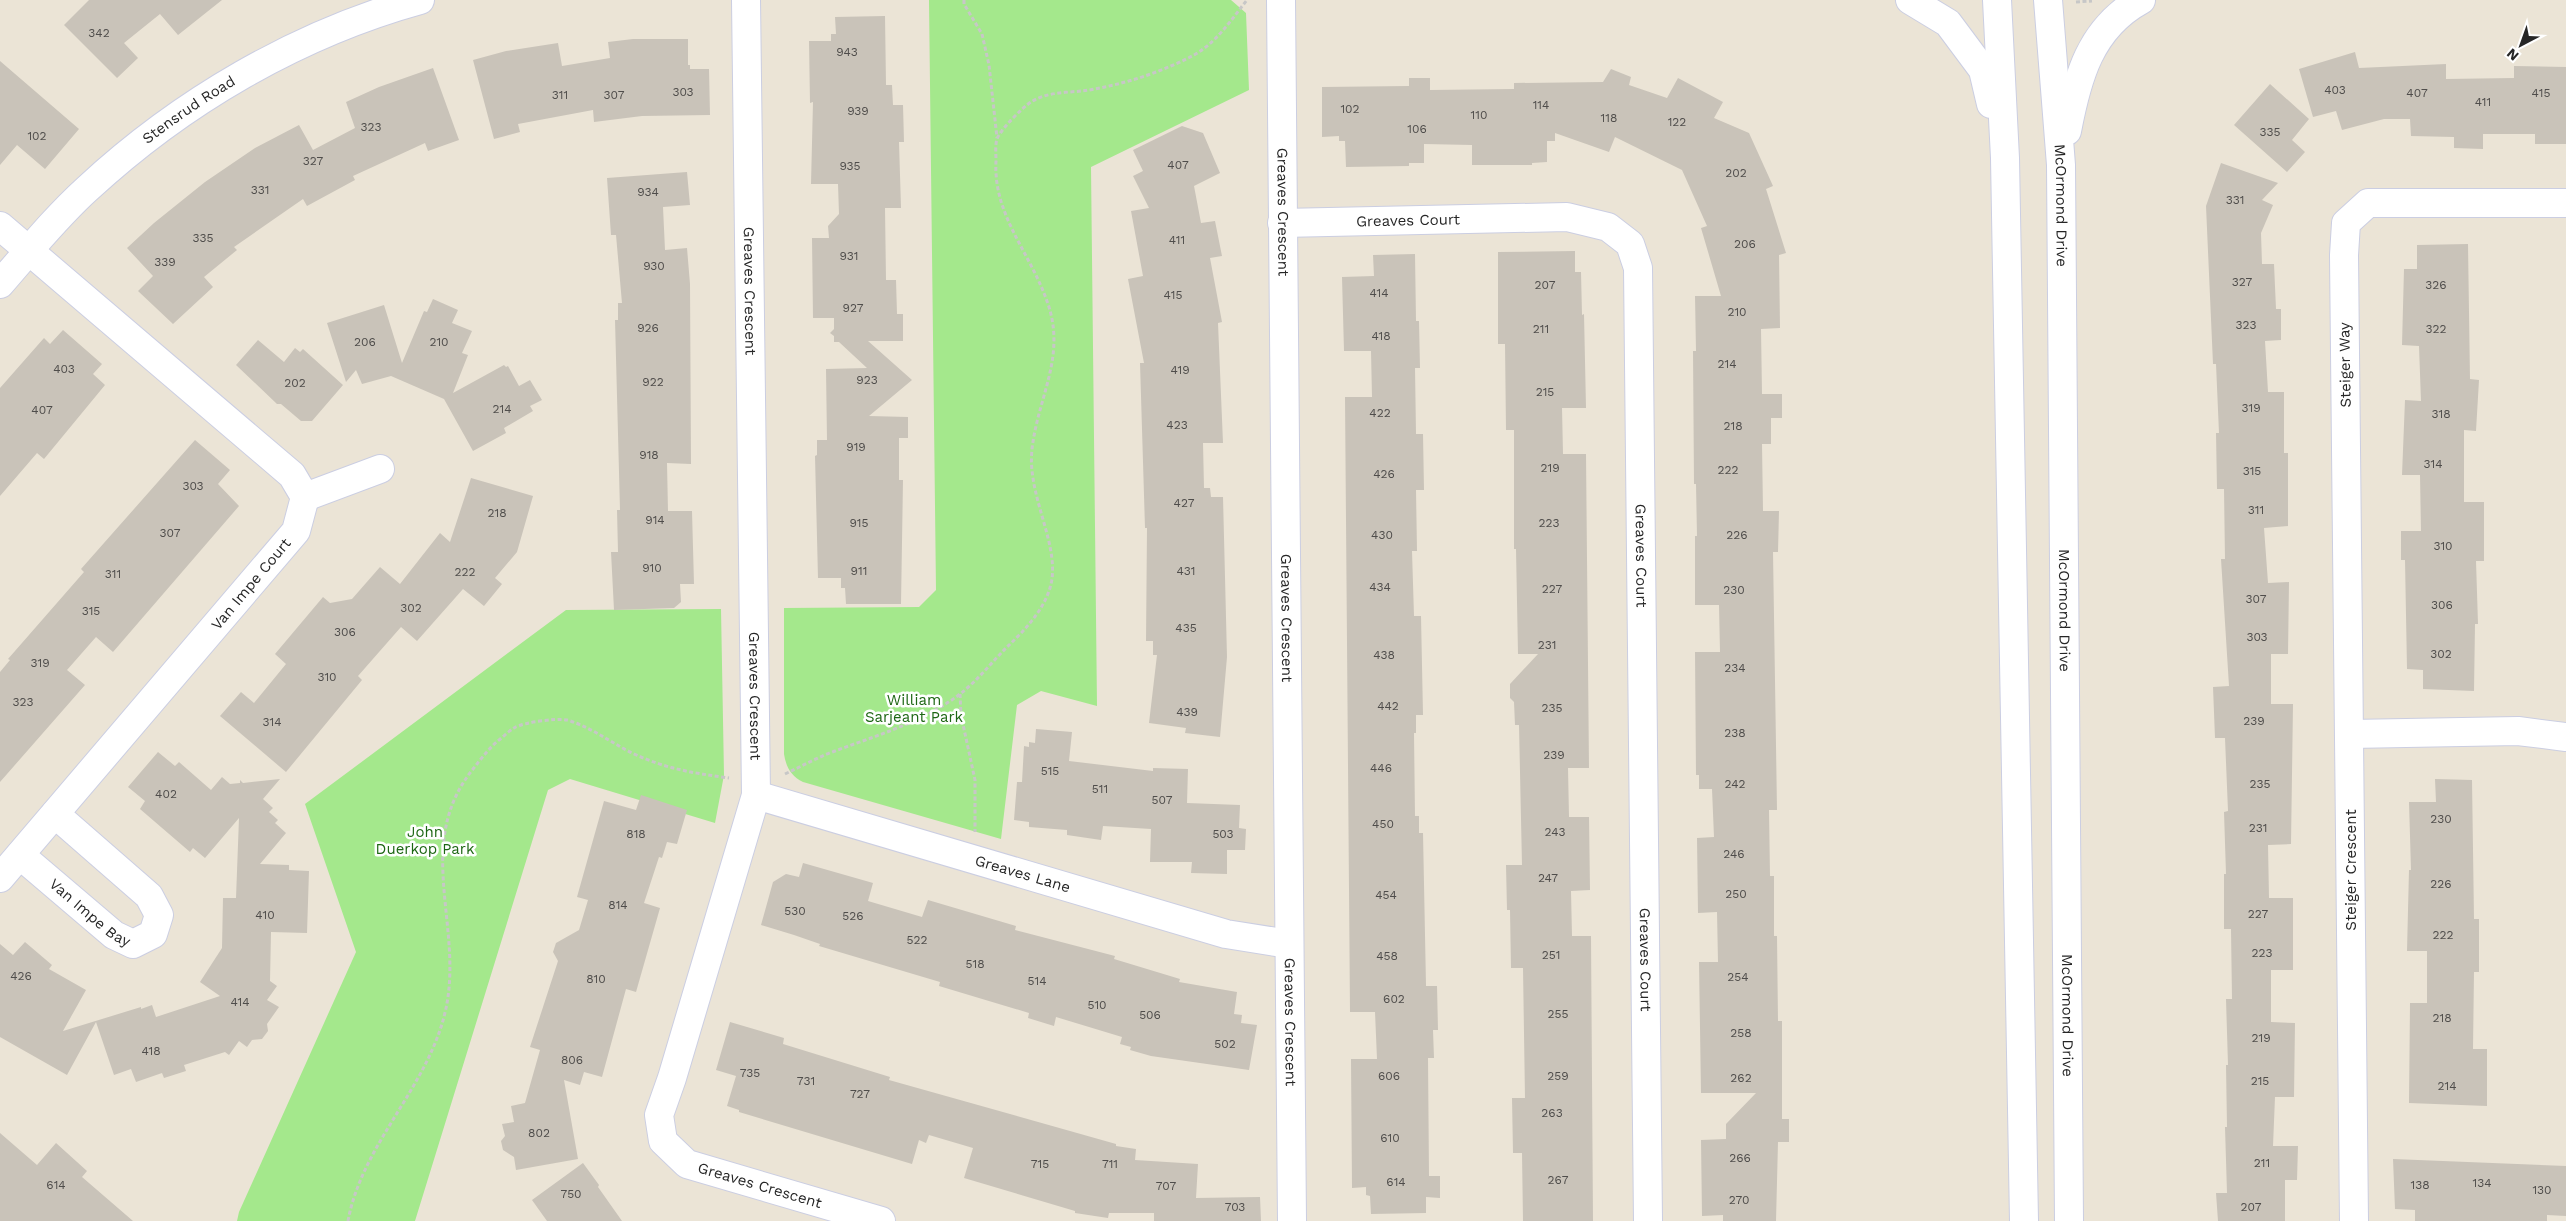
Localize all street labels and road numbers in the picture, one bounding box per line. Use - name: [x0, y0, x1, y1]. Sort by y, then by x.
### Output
- street label: Stensrud Road: [139, 72, 238, 148]
- street label: McOrmond Drive: [2050, 143, 2071, 267]
- street label: Greaves Crescent: [1273, 148, 1292, 277]
- street label: Greaves Court: [1356, 210, 1461, 230]
- street label: Greaves Crescent: [740, 227, 759, 356]
- street label: Steiger Way: [2335, 322, 2355, 408]
- street label: Greaves Court: [1631, 504, 1651, 608]
- street label: Van Impe Court: [207, 534, 295, 633]
- street label: McOrmond Drive: [2055, 549, 2074, 672]
- street label: Greaves Crescent: [1277, 554, 1296, 683]
- street label: Greaves Crescent: [745, 632, 765, 761]
- street label: Steiger Crescent: [2342, 809, 2360, 931]
- street label: Greaves Lane: [973, 851, 1072, 896]
- street label: Van Impe Bay: [46, 875, 134, 951]
- street label: Greaves Court: [1636, 908, 1655, 1012]
- street label: McOrmond Drive: [2058, 954, 2077, 1077]
- street label: Greaves Crescent: [1281, 958, 1300, 1087]
- street label: Greaves Crescent: [696, 1159, 825, 1212]

